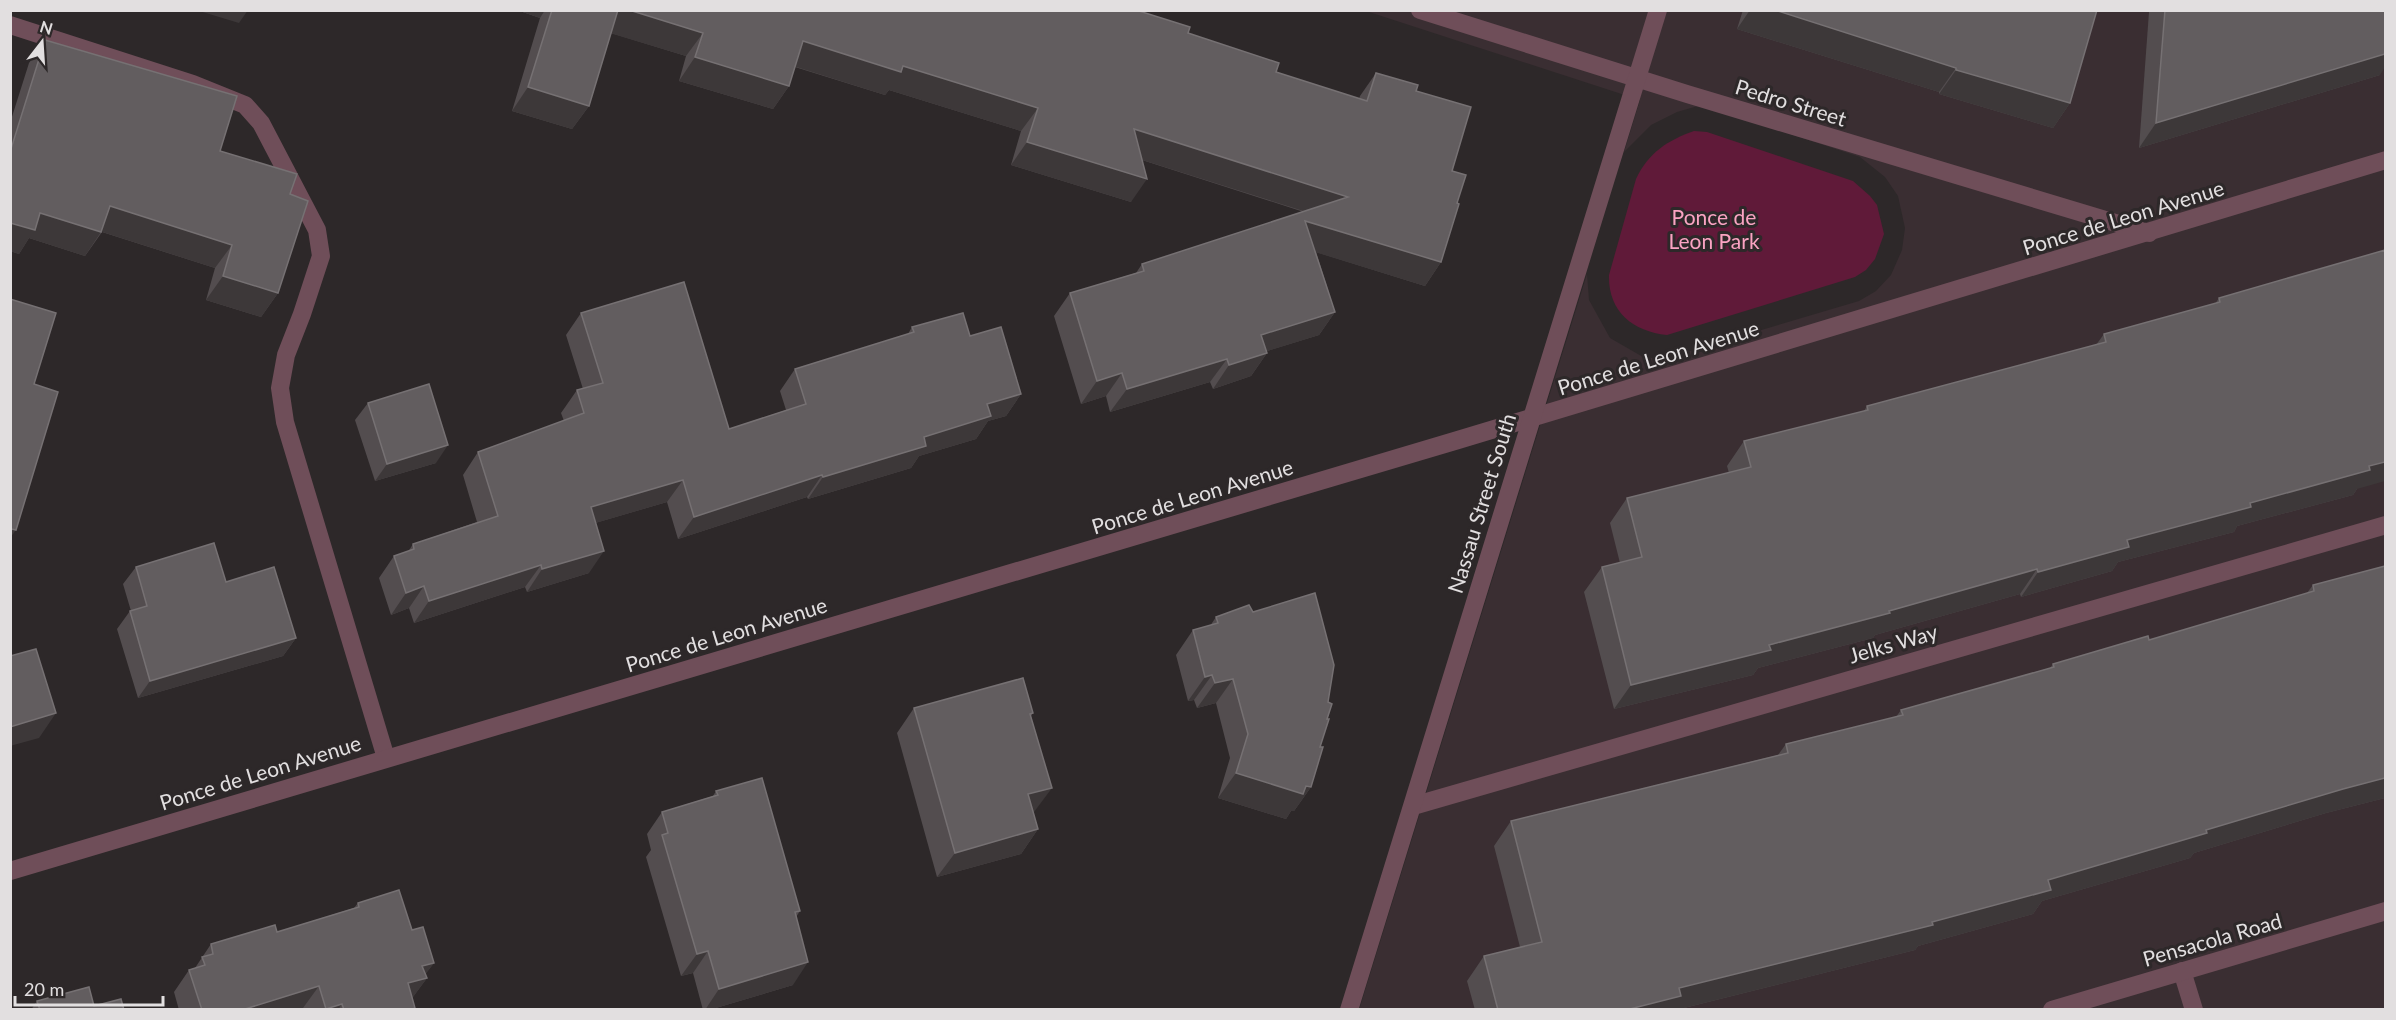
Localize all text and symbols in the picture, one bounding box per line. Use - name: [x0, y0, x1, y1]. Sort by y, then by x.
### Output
- north arrow: [12, 12, 72, 72]
- text: N: [38, 16, 55, 38]
- street label: Pedro Street: [1732, 73, 1850, 131]
- street label: Ponce de Leon Avenue: [2019, 174, 2227, 260]
- park label: Ponce de Leon Park: [1668, 204, 1760, 253]
- street label: Ponce de Leon Avenue: [1554, 314, 1762, 400]
- street label: Nassau Street South: [1442, 410, 1520, 596]
- street label: Ponce de Leon Avenue: [1088, 453, 1296, 539]
- street label: Ponce de Leon Avenue: [622, 591, 830, 677]
- street label: Jelks Way: [1846, 618, 1940, 668]
- street label: Ponce de Leon Avenue: [156, 729, 364, 815]
- street label: Pensacola Road: [2140, 907, 2284, 971]
- scale bar: [15, 969, 164, 1007]
- text: 20 m: [24, 978, 64, 1000]

